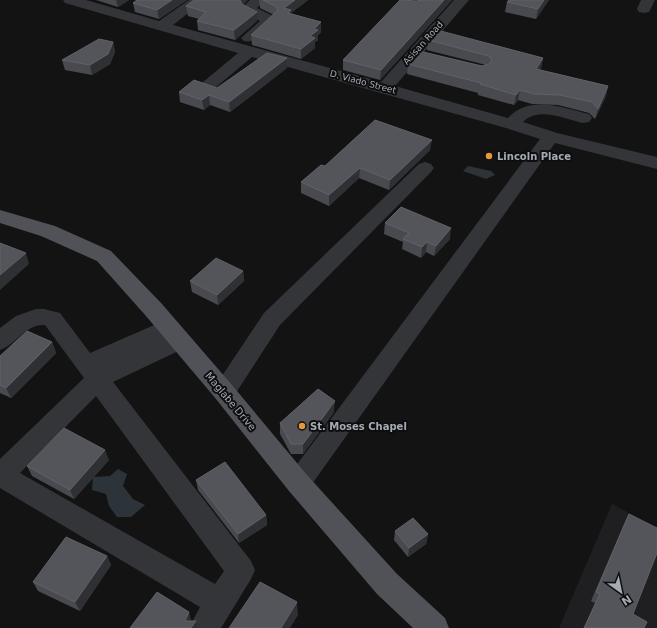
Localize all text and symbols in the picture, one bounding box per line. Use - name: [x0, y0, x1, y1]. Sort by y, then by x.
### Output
- street label: Asisan Road: [401, 19, 445, 67]
- street label: D. Viado Street: [329, 68, 398, 96]
- marker: Lincoln Place: [484, 151, 494, 161]
- place label: Lincoln Place: [497, 151, 571, 162]
- street label: Maglabe Drive: [203, 370, 258, 433]
- marker: St. Moses Chapel: [297, 421, 307, 431]
- place label: St. Moses Chapel: [310, 421, 407, 432]
- north arrow: [601, 572, 641, 612]
- text: N: [619, 592, 634, 608]

